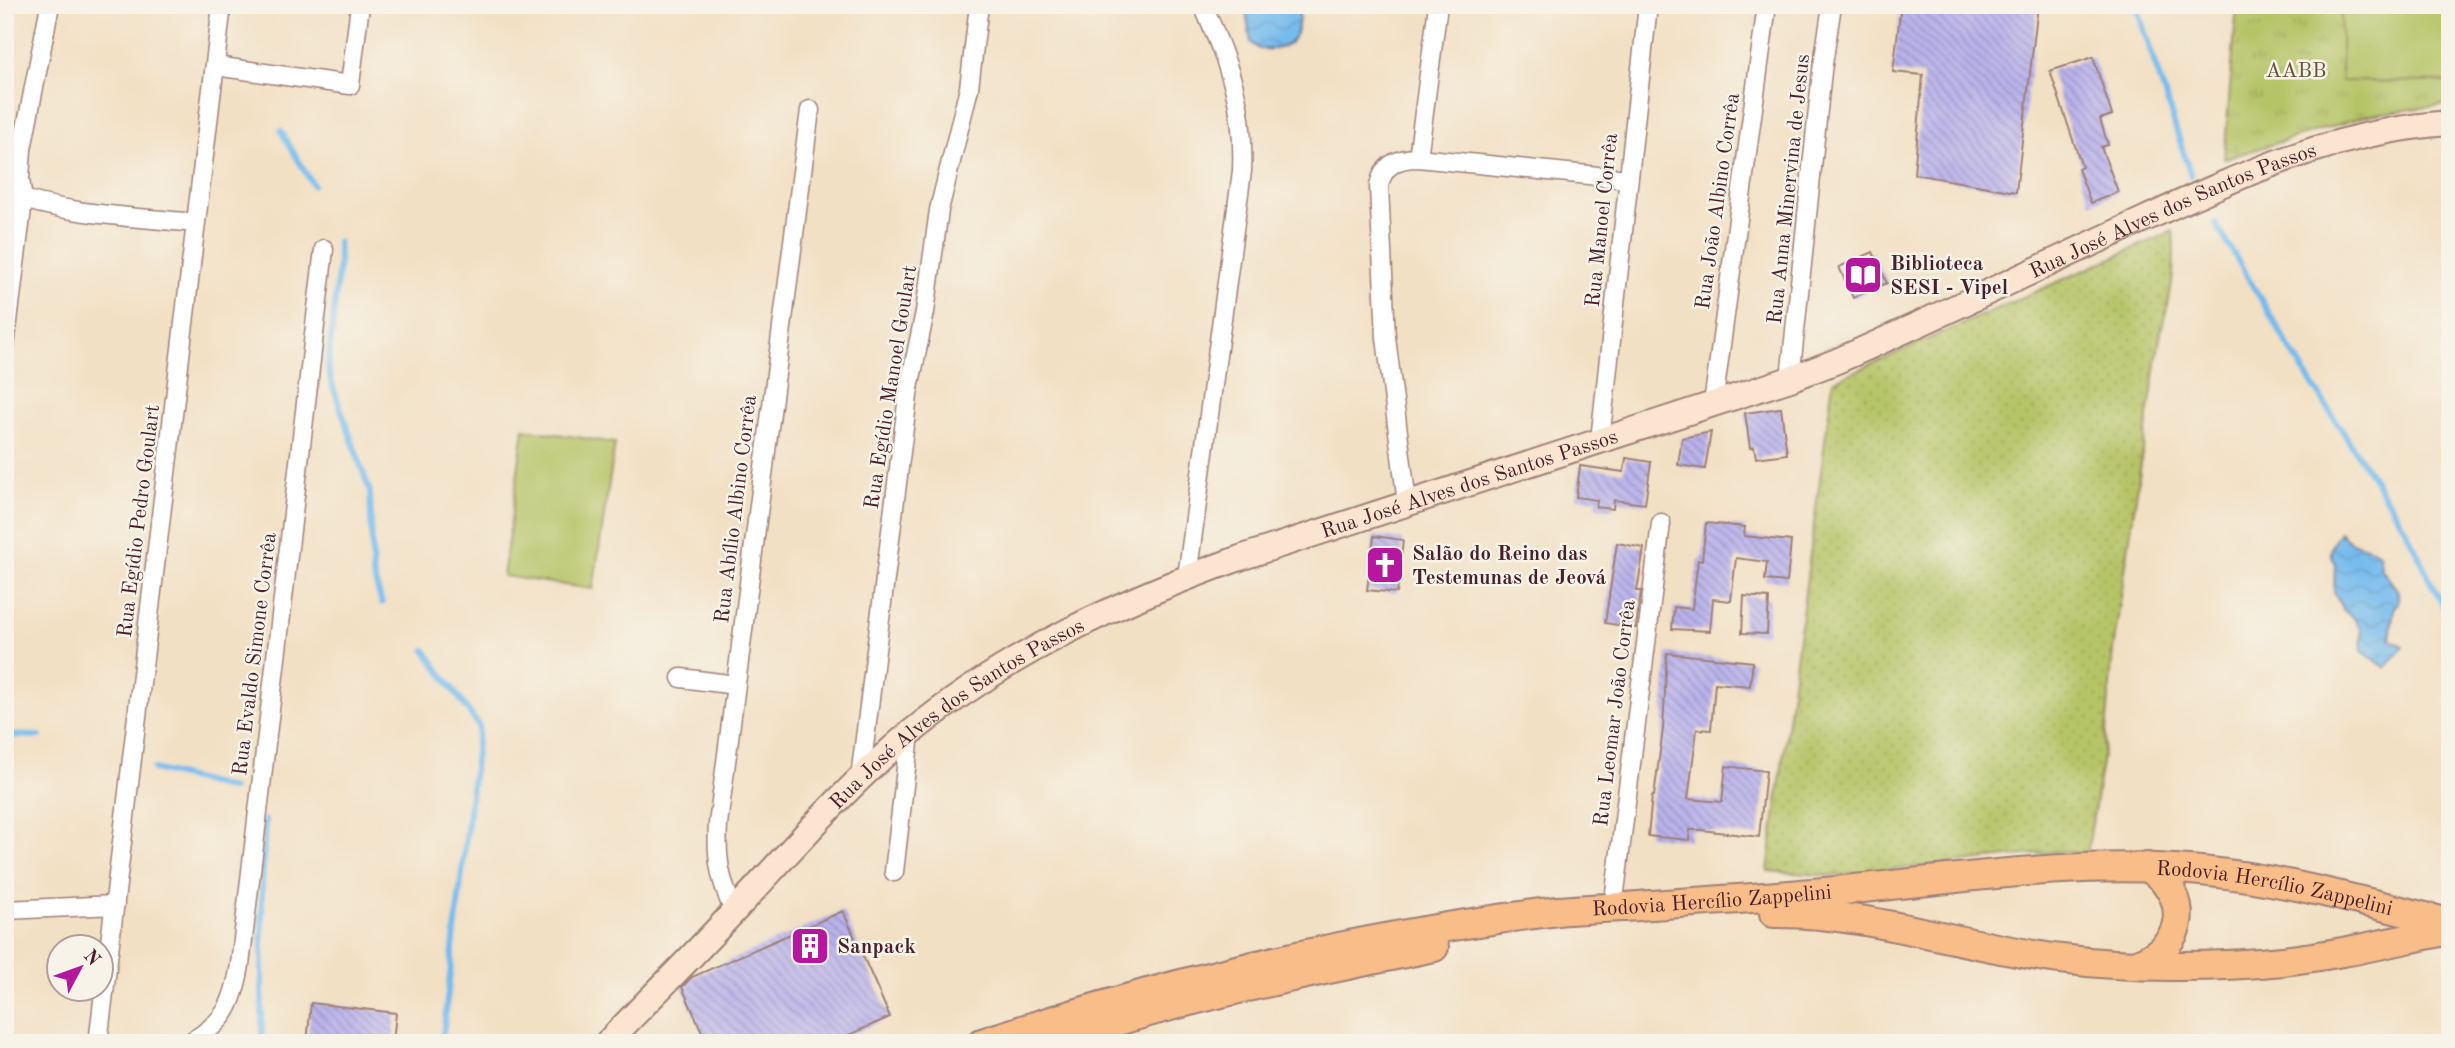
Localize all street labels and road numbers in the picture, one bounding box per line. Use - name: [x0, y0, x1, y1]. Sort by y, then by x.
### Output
- street label: Rua Anna Minervina de Jesus: [1765, 53, 1814, 325]
- street label: Rua João Albino Corrêa: [1693, 92, 1744, 311]
- street label: Rua Manoel Corrêa: [1583, 132, 1622, 308]
- street label: Rua José Alves dos Santos Passos: [2027, 141, 2319, 283]
- street label: Rua Egídio Manoel Goulart: [862, 264, 921, 511]
- street label: Rua Abílio Albino Corrêa: [712, 394, 761, 625]
- street label: Rua Egídio Pedro Goulart: [115, 404, 164, 639]
- street label: Rua José Alves dos Santos Passos: [1318, 427, 1621, 543]
- street label: Rua Evaldo Simone Corrêa: [230, 531, 281, 777]
- street label: Rua Leomar João Corrêa: [1591, 599, 1640, 828]
- street label: Rua José Alves dos Santos Passos: [826, 616, 1088, 814]
- street label: Rodovia Hercílio Zappelini: [2156, 859, 2395, 920]
- street label: Rodovia Hercílio Zappelini: [1591, 882, 1833, 921]

